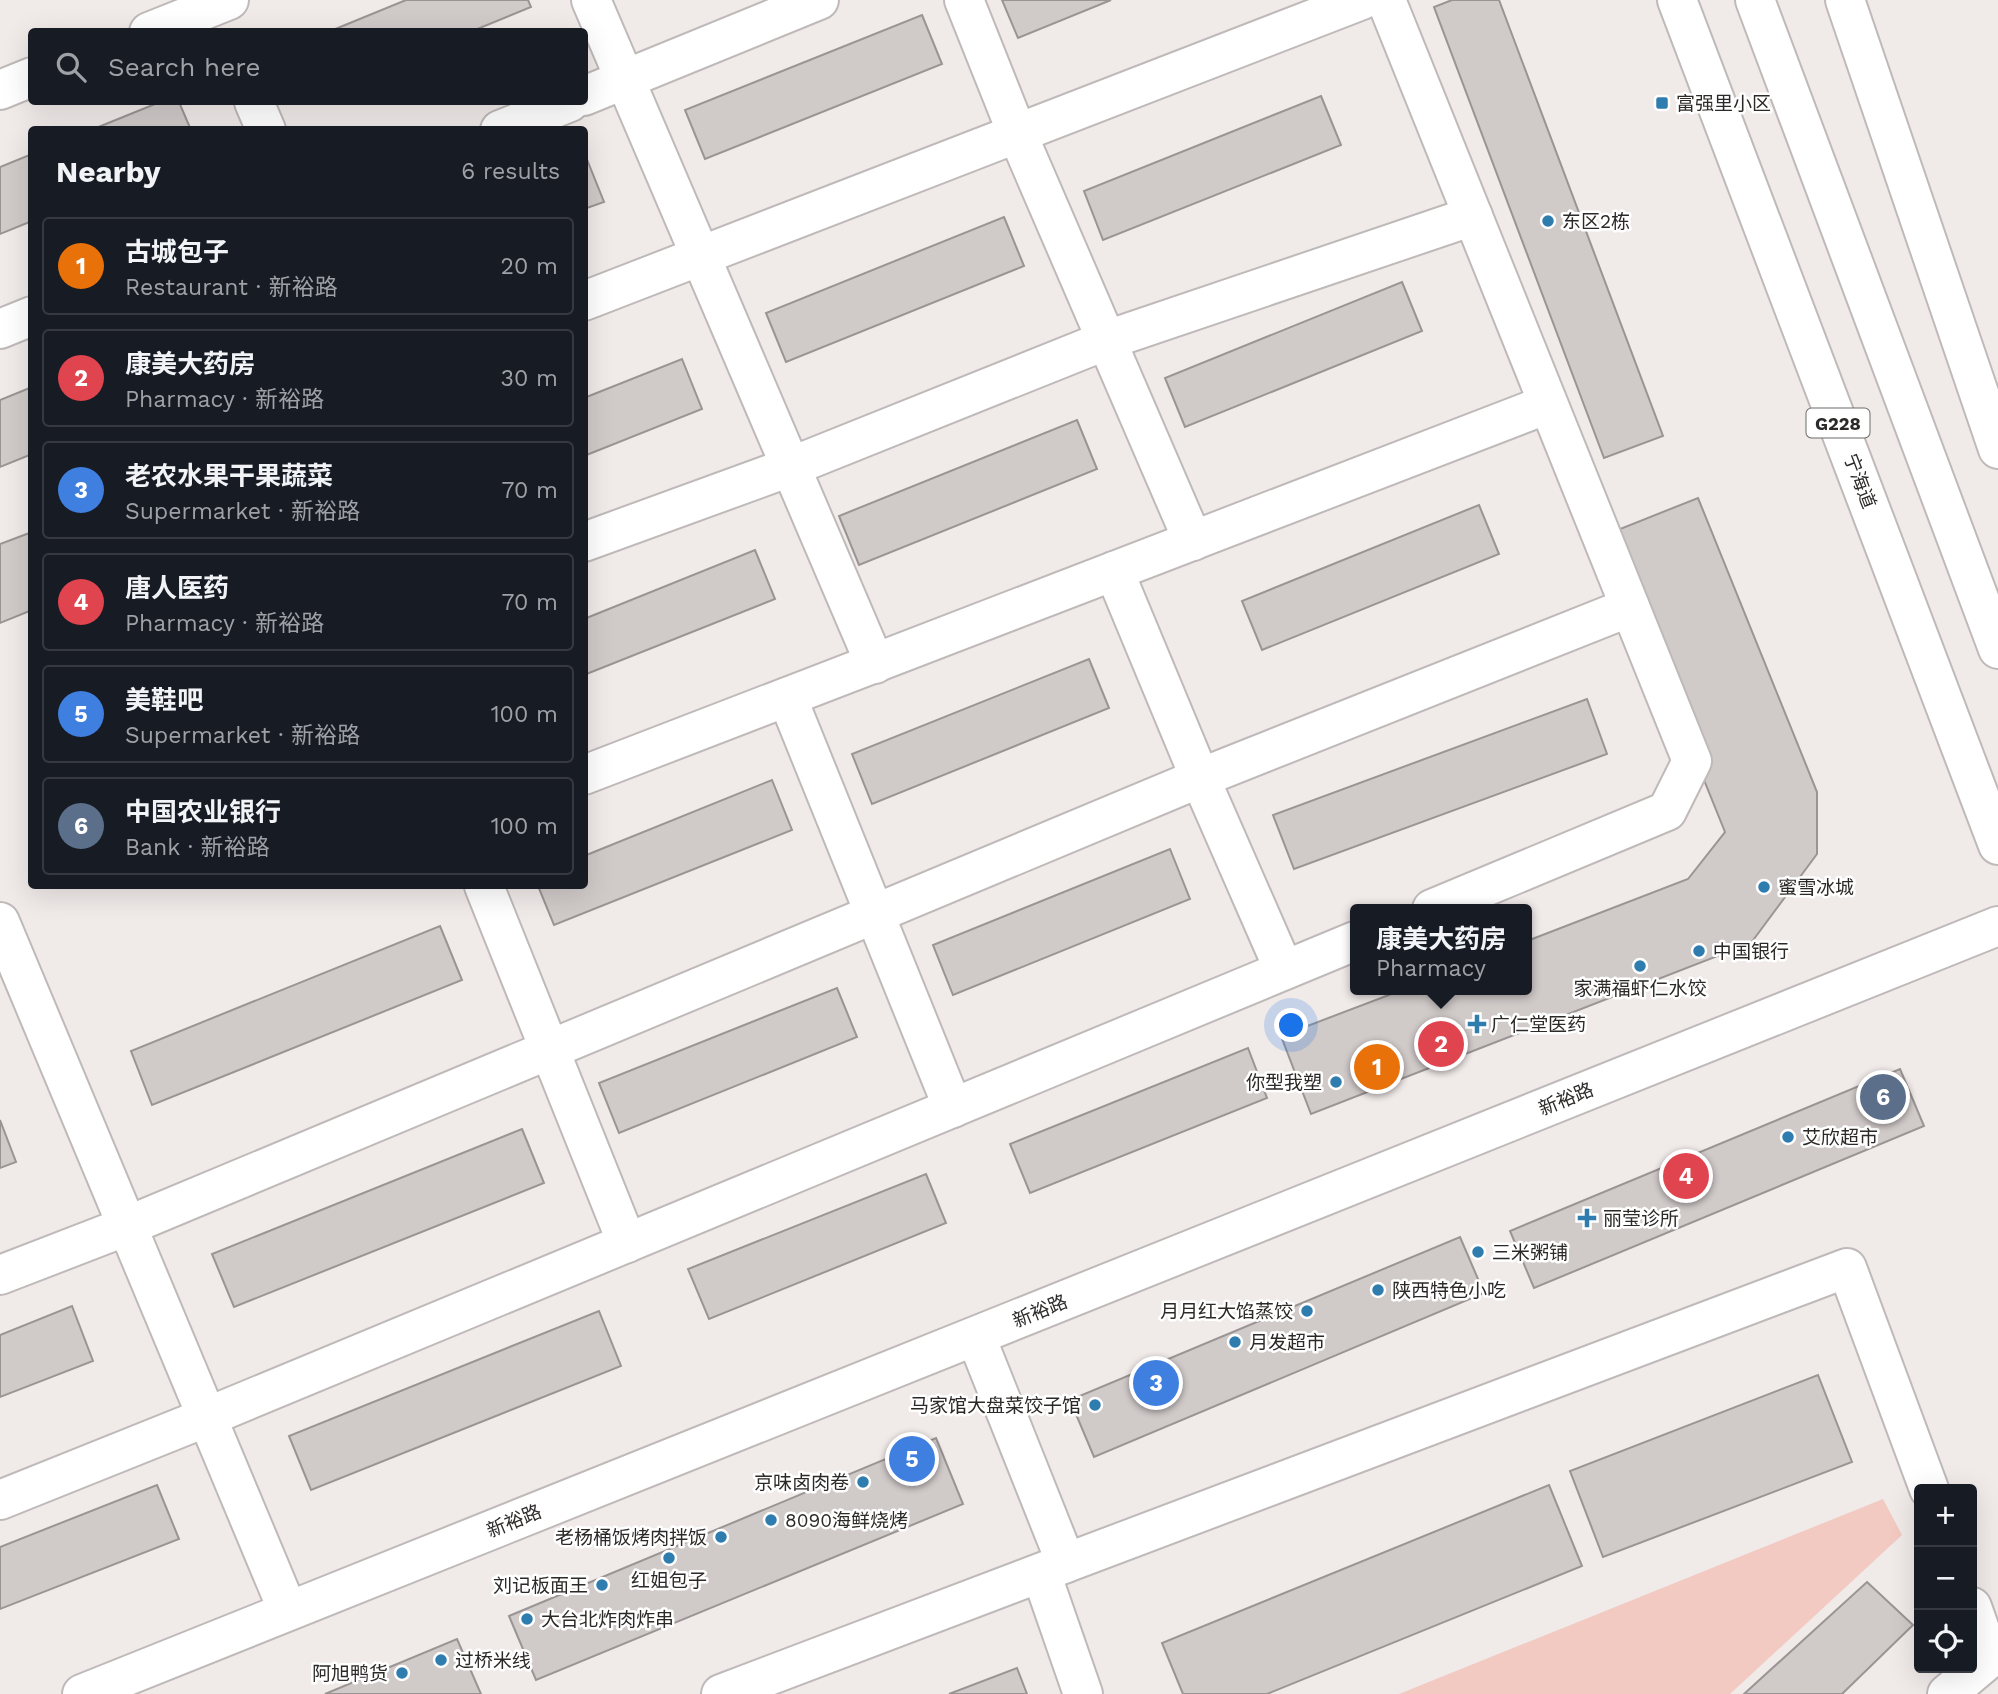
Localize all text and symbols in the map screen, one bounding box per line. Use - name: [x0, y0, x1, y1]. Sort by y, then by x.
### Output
- search box: [28, 28, 588, 105]
- icon: search: [52, 48, 90, 86]
- text: Search here: [108, 52, 260, 82]
- place label: 富强里小区: [1676, 92, 1771, 115]
- marker: 富强里小区: [1654, 95, 1670, 111]
- text: Nearby: [56, 154, 161, 189]
- text: 6 results: [461, 158, 560, 185]
- place label: 东区2栋: [1562, 210, 1630, 233]
- marker: 东区2栋: [1540, 213, 1556, 229]
- text: 古城包子: [125, 237, 229, 267]
- text: 1: [76, 253, 86, 280]
- text: 20 m: [501, 253, 558, 280]
- text: Restaurant · 新裕路: [125, 274, 338, 301]
- text: 康美大药房: [125, 349, 255, 379]
- text: 2: [74, 365, 88, 392]
- text: 30 m: [501, 365, 558, 392]
- text: Pharmacy · 新裕路: [125, 386, 324, 413]
- road number: G228: [1806, 408, 1870, 438]
- street label: 宁海道: [1839, 450, 1881, 512]
- text: 老农水果干果蔬菜: [125, 461, 333, 491]
- text: 3: [74, 477, 88, 504]
- text: 70 m: [501, 477, 558, 504]
- text: Supermarket · 新裕路: [125, 498, 360, 525]
- text: 唐人医药: [125, 573, 229, 603]
- text: 4: [74, 589, 88, 616]
- text: 70 m: [501, 589, 558, 616]
- text: Pharmacy · 新裕路: [125, 610, 324, 637]
- text: 美鞋吧: [125, 685, 203, 715]
- text: 5: [74, 701, 88, 728]
- text: 100 m: [491, 701, 558, 728]
- text: Supermarket · 新裕路: [125, 722, 360, 749]
- text: 中国农业银行: [125, 797, 281, 827]
- text: 6: [74, 813, 88, 840]
- text: 100 m: [491, 813, 558, 840]
- text: Bank · 新裕路: [125, 834, 270, 861]
- place label: 蜜雪冰城: [1778, 876, 1854, 899]
- marker: 蜜雪冰城: [1756, 879, 1772, 895]
- popup: [1350, 904, 1532, 995]
- text: 康美大药房: [1376, 924, 1506, 954]
- place label: 中国银行: [1713, 940, 1789, 963]
- marker: 中国银行: [1691, 943, 1707, 959]
- text: Pharmacy: [1376, 955, 1486, 982]
- marker: 家满福虾仁水饺: [1632, 958, 1648, 974]
- place label: 家满福虾仁水饺: [1573, 977, 1707, 1000]
- your location: [1274, 1008, 1308, 1042]
- place label: 广仁堂医药: [1491, 1013, 1586, 1036]
- marker: 广仁堂医药: [1469, 1016, 1485, 1032]
- pin: 2: [1418, 1018, 1464, 1070]
- pin: 1: [1354, 1041, 1400, 1093]
- place label: 你型我塑: [1246, 1071, 1322, 1094]
- pin: 6: [1860, 1071, 1906, 1123]
- marker: 你型我塑: [1328, 1074, 1344, 1090]
- street label: 新裕路: [1535, 1078, 1597, 1120]
- place label: 艾欣超市: [1802, 1126, 1878, 1149]
- marker: 艾欣超市: [1780, 1129, 1796, 1145]
- pin: 4: [1663, 1150, 1709, 1202]
- place label: 丽莹诊所: [1603, 1207, 1679, 1230]
- marker: 丽莹诊所: [1577, 1208, 1597, 1228]
- place label: 三米粥铺: [1492, 1241, 1568, 1264]
- marker: 三米粥铺: [1470, 1244, 1486, 1260]
- place label: 陕西特色小吃: [1392, 1279, 1506, 1302]
- marker: 陕西特色小吃: [1370, 1282, 1386, 1298]
- street label: 新裕路: [1009, 1290, 1071, 1332]
- place label: 月月红大馅蒸饺: [1160, 1300, 1293, 1323]
- marker: 月月红大馅蒸饺: [1299, 1303, 1315, 1319]
- place label: 月发超市: [1249, 1331, 1325, 1354]
- marker: 月发超市: [1227, 1334, 1243, 1350]
- pin: 3: [1133, 1357, 1179, 1409]
- place label: 马家馆大盘菜饺子馆: [910, 1394, 1081, 1417]
- marker: 马家馆大盘菜饺子馆: [1087, 1397, 1103, 1413]
- pin: 5: [889, 1433, 935, 1485]
- place label: 京味卤肉卷: [754, 1471, 849, 1494]
- marker: 京味卤肉卷: [855, 1474, 871, 1490]
- map controls: [1914, 1484, 1977, 1673]
- button: +: [1914, 1484, 1977, 1547]
- street label: 新裕路: [483, 1500, 545, 1542]
- place label: 8090海鲜烧烤: [785, 1509, 908, 1532]
- marker: 8090海鲜烧烤: [763, 1512, 779, 1528]
- place label: 老杨桶饭烤肉拌饭: [555, 1526, 707, 1549]
- marker: 老杨桶饭烤肉拌饭: [713, 1529, 729, 1545]
- button: −: [1914, 1547, 1977, 1610]
- marker: 红姐包子: [661, 1550, 677, 1566]
- place label: 红姐包子: [631, 1569, 707, 1592]
- place label: 刘记板面王: [493, 1574, 588, 1597]
- marker: 刘记板面王: [594, 1577, 610, 1593]
- place label: 大台北炸肉炸串: [541, 1608, 674, 1631]
- button: locate: [1914, 1610, 1977, 1673]
- marker: 大台北炸肉炸串: [519, 1611, 535, 1627]
- place label: 过桥米线: [455, 1649, 531, 1672]
- marker: 过桥米线: [433, 1652, 449, 1668]
- place label: 阿旭鸭货: [312, 1662, 388, 1685]
- marker: 阿旭鸭货: [394, 1665, 410, 1681]

